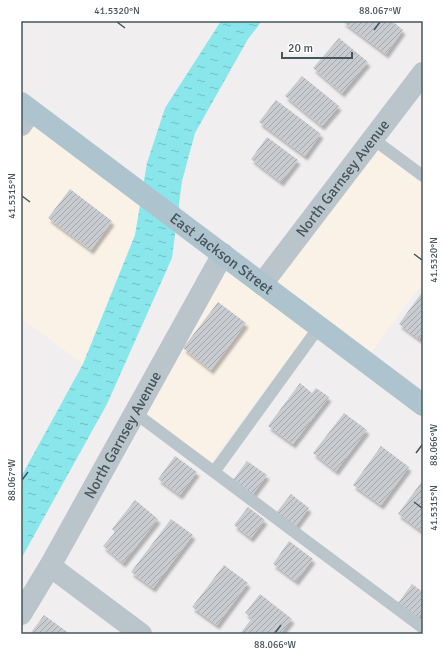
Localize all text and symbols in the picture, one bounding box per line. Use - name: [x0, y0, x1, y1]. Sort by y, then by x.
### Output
- text: 41.5320°N: [94, 5, 140, 17]
- text: 88.067°W: [359, 5, 401, 17]
- scale bar: [282, 34, 352, 60]
- text: 20 m: [288, 41, 313, 56]
- street label: North Garnsey Avenue: [292, 116, 393, 240]
- text: 41.5315°N: [6, 173, 18, 219]
- street label: East Jackson Street: [166, 209, 277, 298]
- text: 41.5320°N: [428, 237, 440, 283]
- street label: North Garnsey Avenue: [80, 368, 165, 502]
- text: 88.066°W: [428, 424, 440, 466]
- text: 88.067°W: [6, 459, 18, 501]
- text: 41.5315°N: [428, 485, 440, 531]
- text: 88.066°W: [254, 639, 296, 651]

